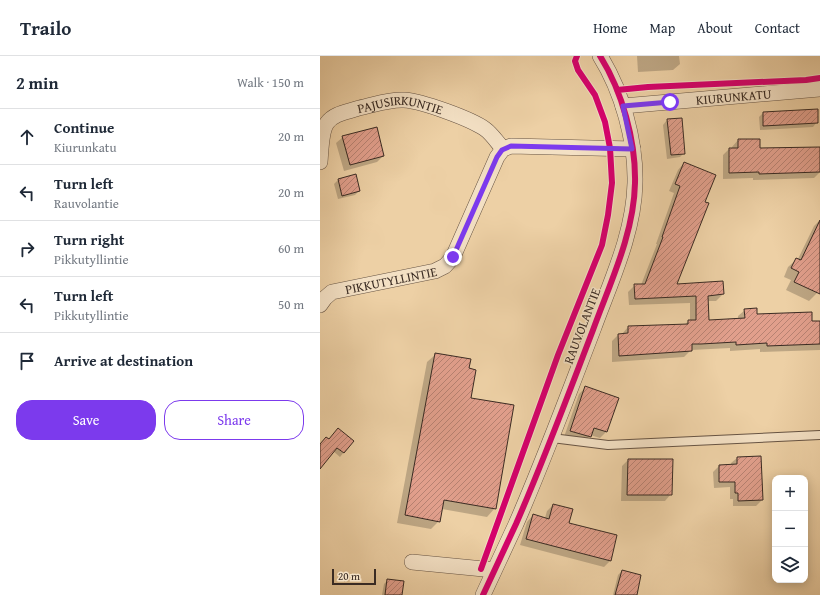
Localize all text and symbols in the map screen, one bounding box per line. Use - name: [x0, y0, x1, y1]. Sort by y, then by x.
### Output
- text: Trailo: [20, 14, 71, 42]
- text: Home: [593, 18, 628, 38]
- text: Map: [650, 18, 675, 38]
- text: About: [697, 18, 733, 38]
- text: Contact: [755, 18, 800, 38]
- text: 2 min: [16, 70, 58, 95]
- text: Walk · 150 m: [237, 73, 304, 92]
- street label: KIURUNKATU: [695, 84, 773, 109]
- street label: PAJUSIRKUNTIE: [355, 90, 446, 119]
- route start: [661, 93, 679, 111]
- text: Continue: [54, 117, 115, 138]
- icon: ahead: [16, 126, 38, 148]
- text: 20 m: [278, 127, 304, 146]
- text: Kiurunkatu: [54, 138, 116, 157]
- text: Turn left: [54, 173, 113, 194]
- icon: left: [16, 182, 38, 204]
- text: 20 m: [278, 183, 304, 202]
- text: Rauvolantie: [54, 194, 119, 213]
- text: Turn right: [54, 229, 125, 250]
- icon: right: [16, 238, 38, 260]
- text: 60 m: [278, 239, 304, 258]
- route end: [444, 248, 462, 266]
- text: Pikkutyllintie: [54, 250, 129, 269]
- street label: PIKKUTYLLINTIE: [343, 261, 439, 299]
- text: Turn left: [54, 285, 113, 306]
- street label: RAUVOLANTIE: [559, 285, 605, 367]
- icon: left: [16, 294, 38, 316]
- text: 50 m: [278, 295, 304, 314]
- text: Pikkutyllintie: [54, 306, 129, 325]
- icon: arrive: [16, 350, 38, 372]
- text: Arrive at destination: [54, 350, 193, 371]
- button: Save: [16, 400, 156, 440]
- button: Share: [164, 400, 304, 440]
- map controls: [772, 475, 808, 583]
- button: +: [772, 475, 808, 511]
- button: −: [772, 511, 808, 547]
- button: layers: [772, 547, 808, 583]
- scale bar: [332, 567, 376, 586]
- text: 20 m: [338, 568, 360, 584]

